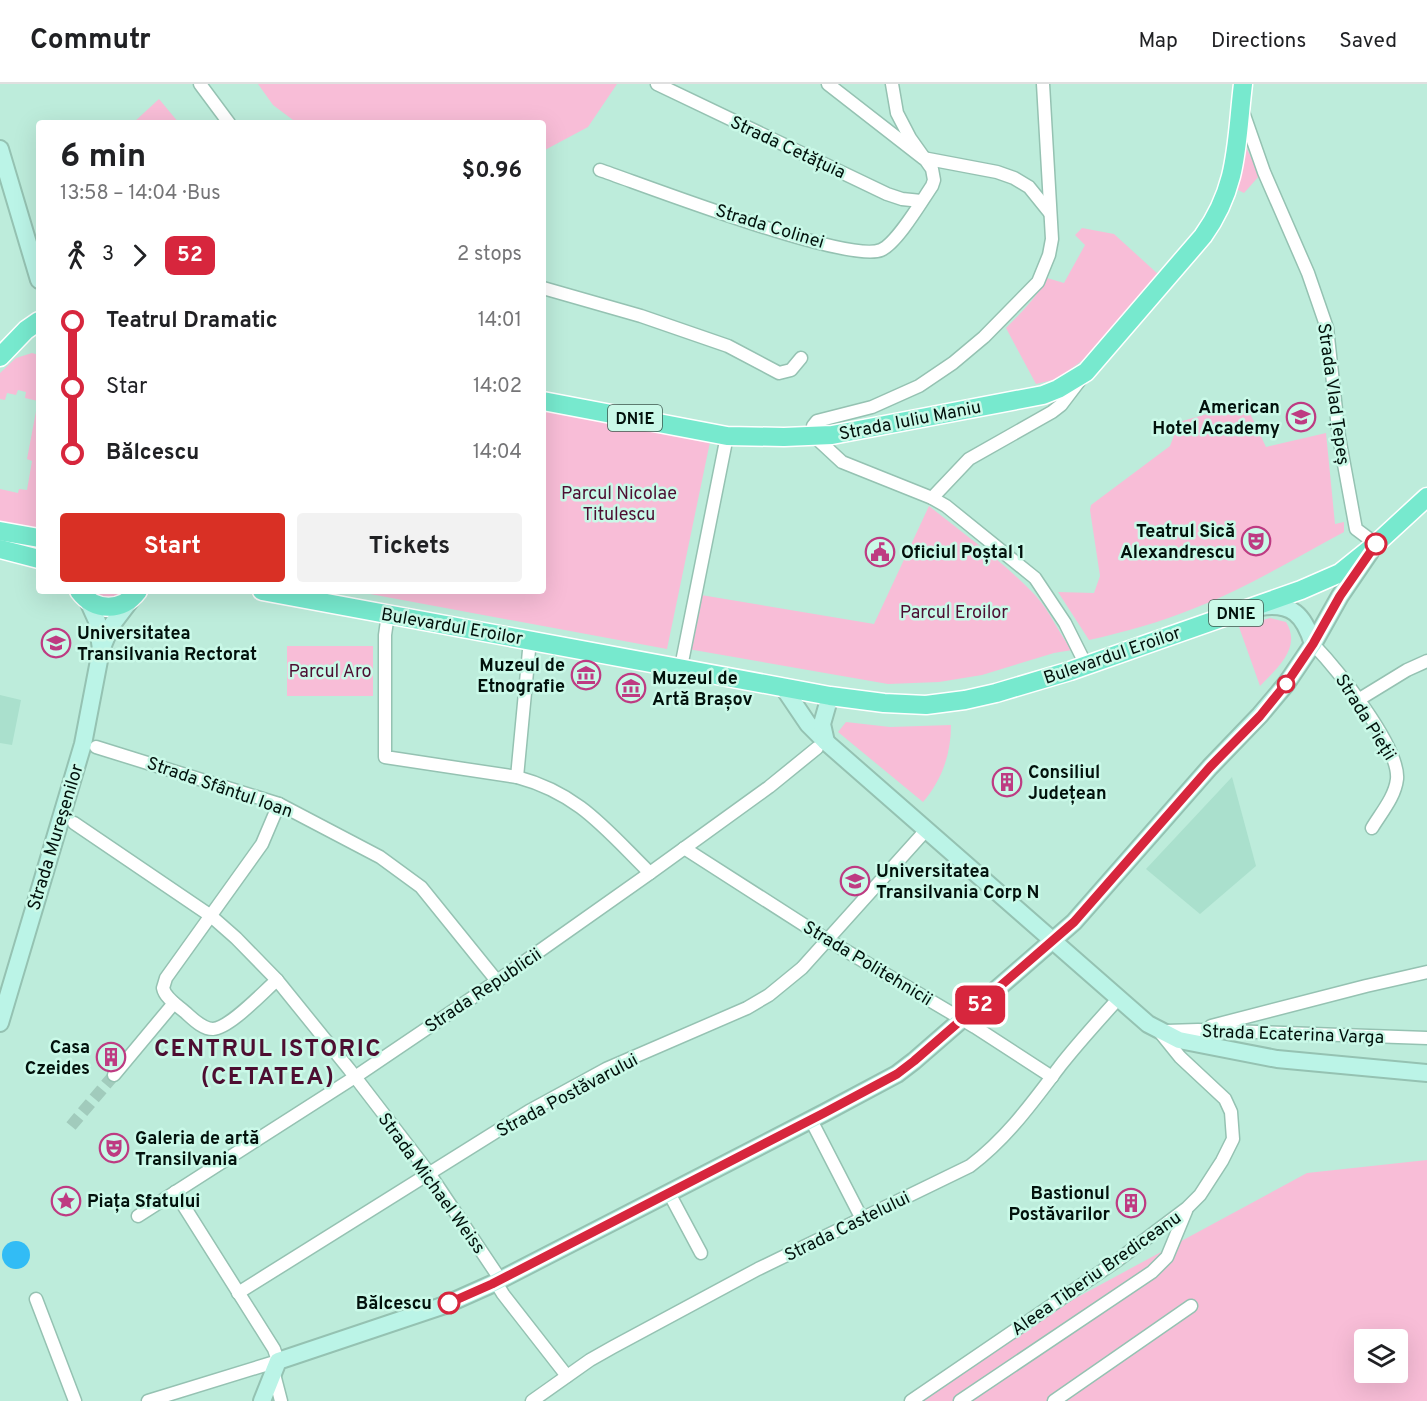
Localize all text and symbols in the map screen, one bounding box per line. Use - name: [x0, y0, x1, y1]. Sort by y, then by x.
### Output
- text: Commutr: [30, 23, 151, 59]
- text: Map: [1138, 28, 1178, 55]
- text: Directions: [1211, 28, 1306, 55]
- text: Saved: [1339, 28, 1397, 55]
- street label: Strada Cetățuia: [726, 112, 849, 185]
- text: 6 min: [60, 137, 146, 179]
- text: $0.96: [462, 158, 522, 185]
- text: 13:58 – 14:04 · Bus: [60, 181, 221, 207]
- street label: Strada Colinei: [712, 200, 827, 255]
- icon: walk: [60, 239, 93, 272]
- icon: forward: [123, 239, 156, 272]
- text: 3: [102, 242, 114, 268]
- text: 52: [177, 242, 203, 269]
- text: 2 stops: [457, 242, 522, 268]
- text: Teatrul Dramatic: [106, 308, 278, 335]
- text: 14:01: [478, 308, 522, 334]
- street label: Strada Vlad Țepeș: [1311, 322, 1354, 467]
- text: Star: [106, 374, 147, 401]
- text: 14:02: [473, 374, 522, 400]
- street label: Strada Iuliu Maniu: [837, 396, 983, 447]
- place label: American Hotel Academy: [1152, 397, 1280, 441]
- school or university icon: American Hotel Academy: [1285, 401, 1317, 433]
- road number: DN1E: [608, 405, 662, 431]
- text: Bălcescu: [106, 440, 199, 467]
- text: 14:04: [473, 440, 522, 466]
- park label: Parcul Nicolae Titulescu: [561, 483, 677, 527]
- button: Start: [60, 513, 285, 582]
- button: Tickets: [297, 513, 522, 582]
- place label: Teatrul Sică Alexandrescu: [1120, 521, 1235, 565]
- theatre icon: Teatrul Sică Alexandrescu: [1240, 525, 1272, 557]
- unlabelled marker: [1365, 533, 1387, 555]
- public building icon: Oficiul Poștal 1: [864, 536, 896, 568]
- place label: Oficiul Poștal 1: [901, 542, 1025, 565]
- road number: DN1E: [1209, 600, 1263, 626]
- park label: Parcul Eroilor: [900, 602, 1008, 625]
- street label: Bulevardul Eroilor: [379, 604, 525, 651]
- street label: Bulevardul Eroilor: [1041, 622, 1184, 691]
- place label: Universitatea Transilvania Rectorat: [77, 623, 257, 667]
- school or university icon: Universitatea Transilvania Rectorat: [40, 627, 72, 659]
- place label: Muzeul de Etnografie: [477, 655, 565, 699]
- museum icon: Muzeul de Etnografie: [570, 659, 602, 691]
- park label: Parcul Aro: [288, 661, 372, 684]
- place label: Muzeul de Artă Brașov: [652, 668, 752, 712]
- street label: Strada Pieții: [1329, 670, 1400, 765]
- museum icon: Muzeul de Artă Brașov: [615, 672, 647, 704]
- unlabelled marker: [1277, 675, 1295, 693]
- street label: Strada Sfântul Ioan: [143, 753, 296, 824]
- street label: Strada Mureșenilor: [23, 761, 90, 914]
- place label: Consiliul Județean: [1028, 762, 1107, 806]
- building icon: Consiliul Județean: [991, 766, 1023, 798]
- place label: Universitatea Transilvania Corp N: [876, 861, 1040, 905]
- school or university icon: Universitatea Transilvania Corp N: [839, 865, 871, 897]
- street label: Strada Politehnicii: [798, 917, 936, 1012]
- street label: Strada Republicii: [421, 944, 547, 1039]
- line badge: 52: [953, 986, 1007, 1024]
- text: 52: [967, 992, 993, 1019]
- street label: Strada Ecaterina Varga: [1201, 1021, 1385, 1050]
- district label: CENTRUL ISTORIC (CETATEA): [154, 1035, 382, 1093]
- place label: Casa Czeides: [25, 1037, 90, 1081]
- building icon: Casa Czeides: [95, 1041, 127, 1073]
- street label: Strada Postăvarului: [493, 1049, 642, 1143]
- street label: Strada Michael Weiss: [372, 1109, 490, 1259]
- place label: Galeria de artă Transilvania: [135, 1128, 259, 1172]
- theatre icon: Galeria de artă Transilvania: [98, 1132, 130, 1164]
- place label: Bastionul Postăvarilor: [1008, 1183, 1110, 1227]
- place icon: Piața Sfatului: [50, 1185, 82, 1217]
- street label: Strada Castelului: [781, 1187, 914, 1268]
- building icon: Bastionul Postăvarilor: [1115, 1187, 1147, 1219]
- place label: Piața Sfatului: [87, 1191, 200, 1214]
- street label: Aleea Tiberiu Brediceanu: [1007, 1207, 1186, 1342]
- marker: Bălcescu: [438, 1292, 460, 1314]
- place label: Bălcescu: [356, 1293, 432, 1316]
- map controls: [1354, 1329, 1408, 1383]
- button: layers: [1354, 1329, 1408, 1383]

